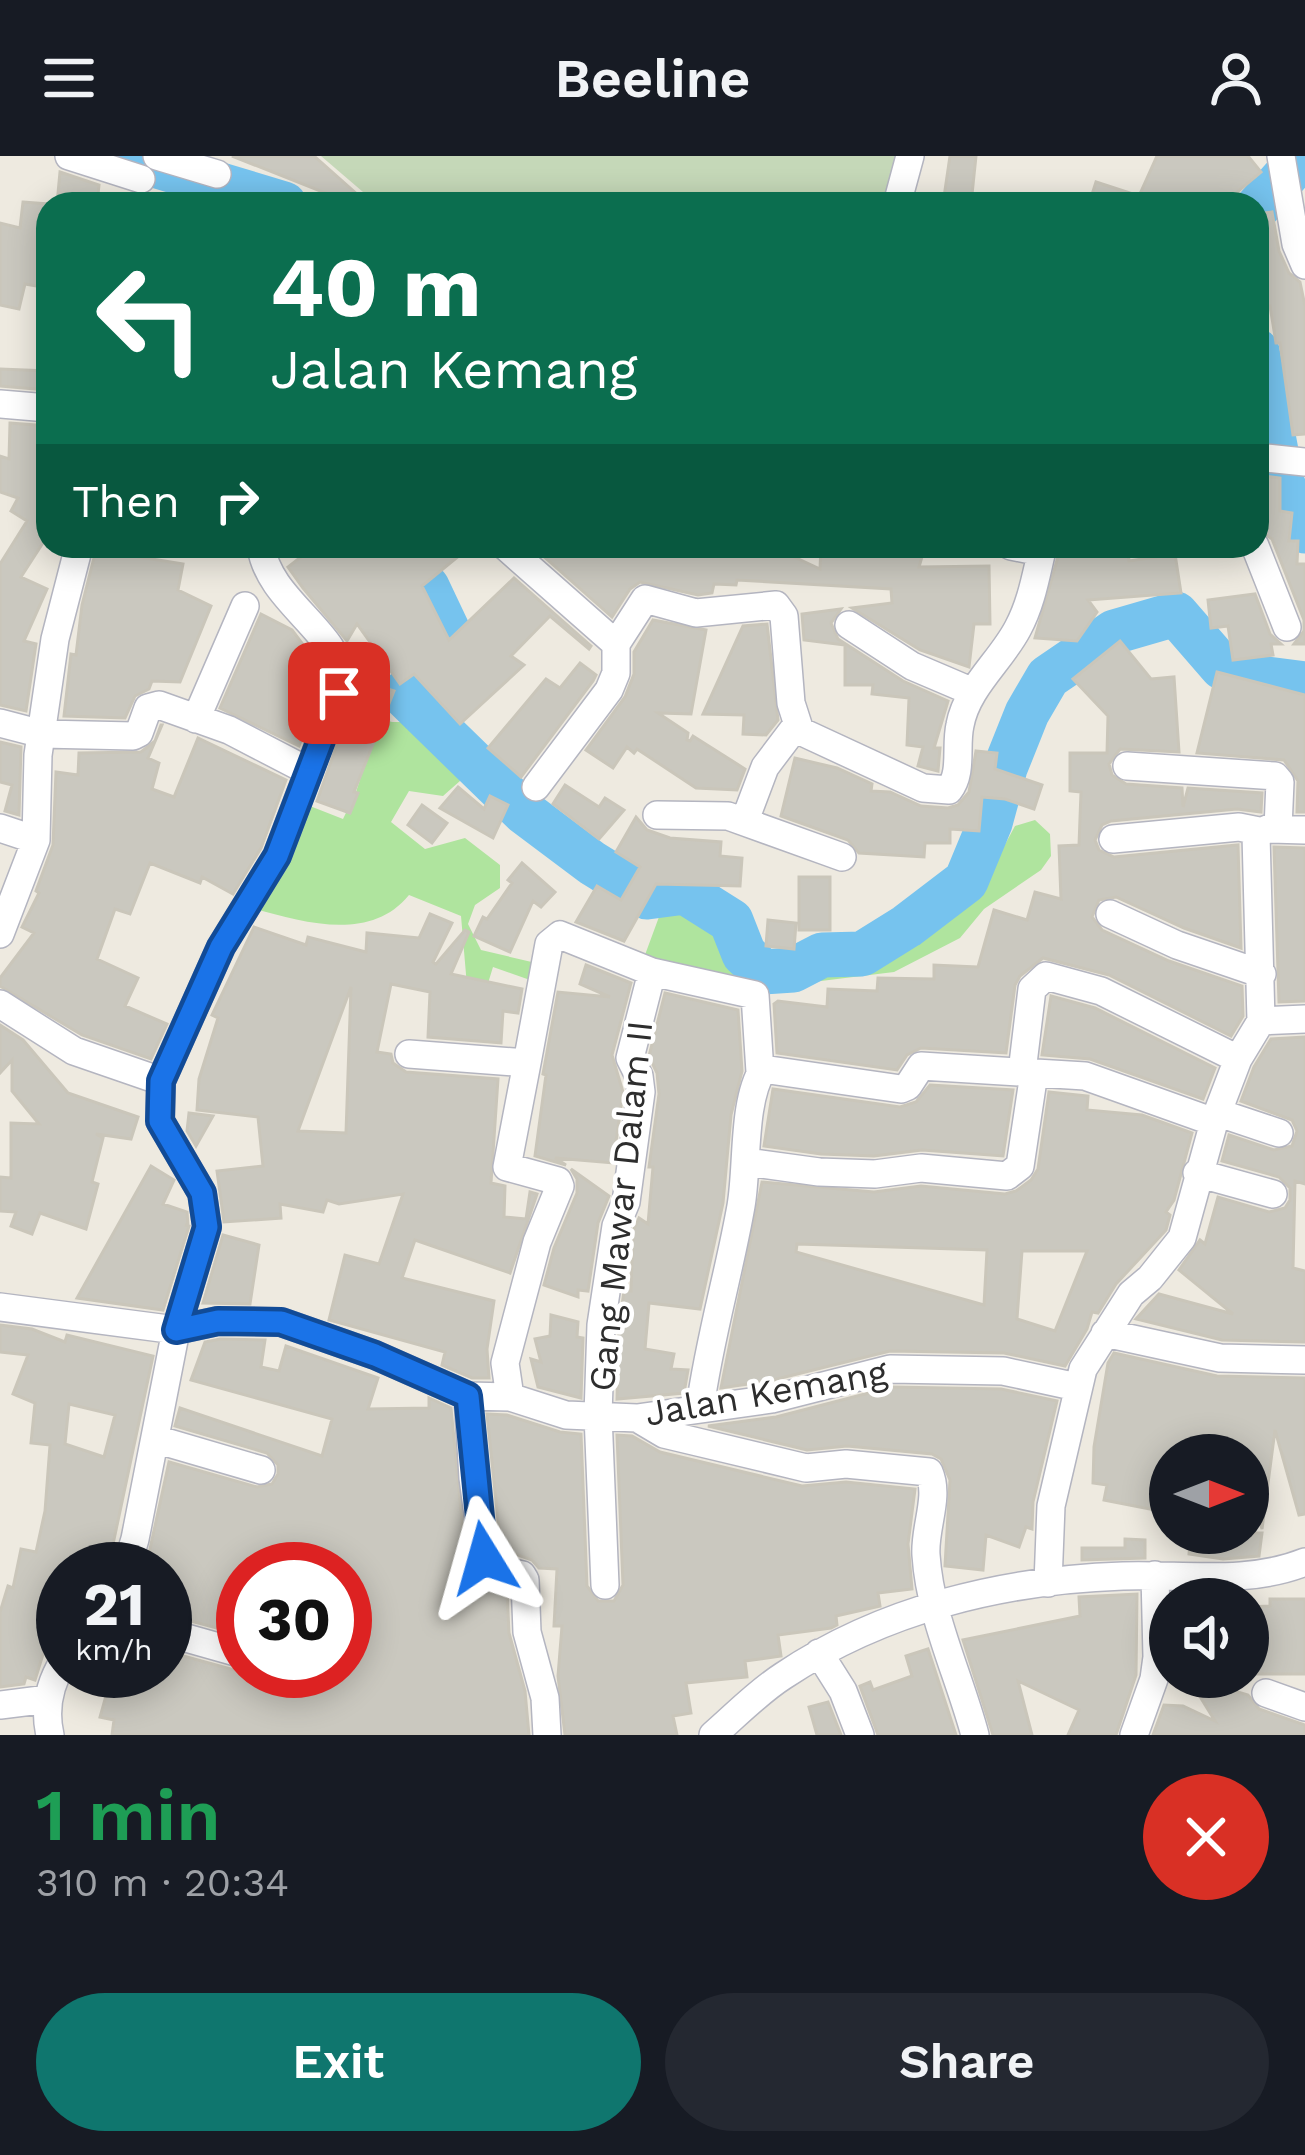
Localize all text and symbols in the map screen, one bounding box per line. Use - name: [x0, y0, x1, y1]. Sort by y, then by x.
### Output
- icon: menu: [36, 45, 102, 111]
- icon: person: [1203, 45, 1269, 111]
- text: Beeline: [555, 47, 750, 110]
- text: 40 m: [270, 238, 481, 336]
- icon: left: [72, 240, 228, 396]
- text: Jalan Kemang: [270, 338, 638, 401]
- icon: right: [204, 468, 270, 534]
- text: Then: [72, 475, 180, 528]
- pin: [288, 642, 390, 744]
- icon: arrive: [306, 660, 372, 726]
- street label: Gang Mawar Dalam II: [581, 1019, 661, 1393]
- street label: Jalan Kemang: [642, 1351, 891, 1435]
- north arrow: [1149, 1434, 1269, 1554]
- map controls: [1149, 1434, 1269, 1698]
- position arrow: [421, 1495, 547, 1621]
- speed limit sign: 30: [216, 1542, 372, 1698]
- text: 21: [83, 1569, 145, 1640]
- button: sound: [1149, 1578, 1269, 1698]
- text: km/h: [75, 1632, 153, 1667]
- text: 1 min: [36, 1773, 221, 1857]
- button: close: [1143, 1774, 1269, 1900]
- text: 310 m · 20:34: [36, 1860, 289, 1905]
- button: Exit: [36, 1993, 641, 2131]
- button: Share: [665, 1993, 1269, 2131]

